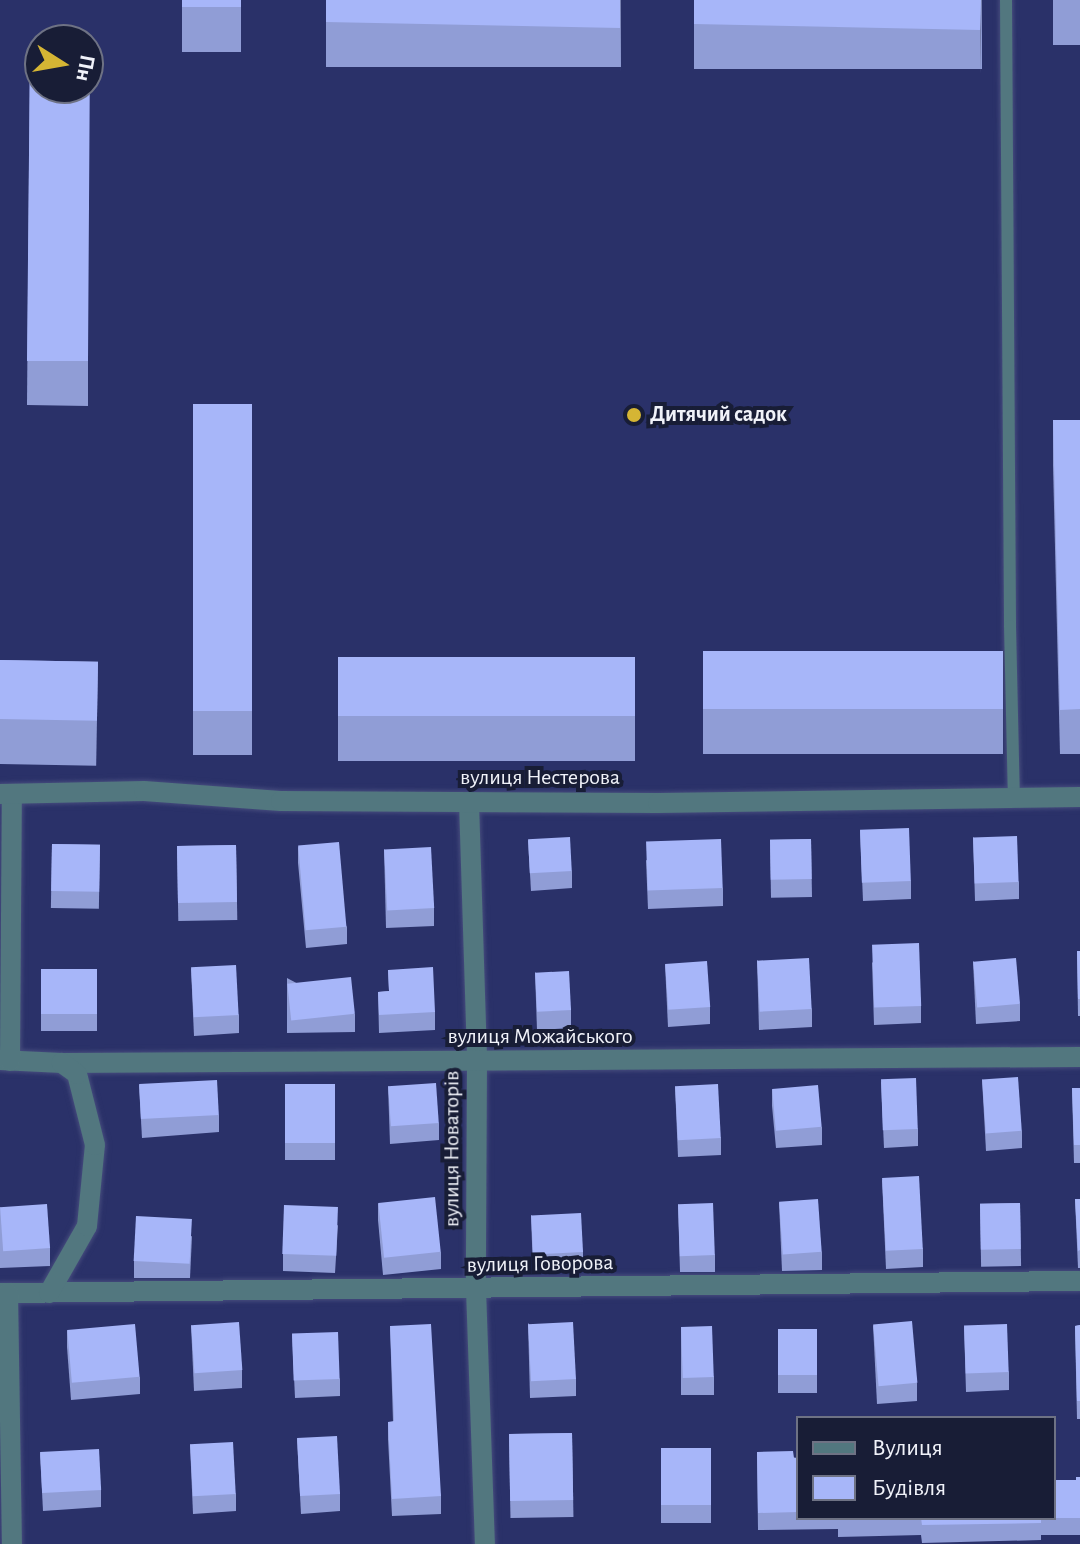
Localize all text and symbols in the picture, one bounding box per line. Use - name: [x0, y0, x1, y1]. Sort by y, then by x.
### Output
- north arrow: [24, 24, 104, 104]
- text: Пн: [72, 53, 99, 83]
- place label: Дитячий садок: [650, 402, 787, 428]
- marker: Дитячий садок: [625, 406, 643, 424]
- street label: вулиця Нестерова: [460, 765, 620, 791]
- street label: вулиця Можайського: [447, 1024, 633, 1050]
- street label: вулиця Новаторів: [439, 1071, 465, 1227]
- street label: вулиця Говорова: [466, 1250, 614, 1278]
- legend: [796, 1416, 1056, 1520]
- text: Вулиця: [872, 1436, 943, 1460]
- text: Будівля: [872, 1476, 946, 1500]

